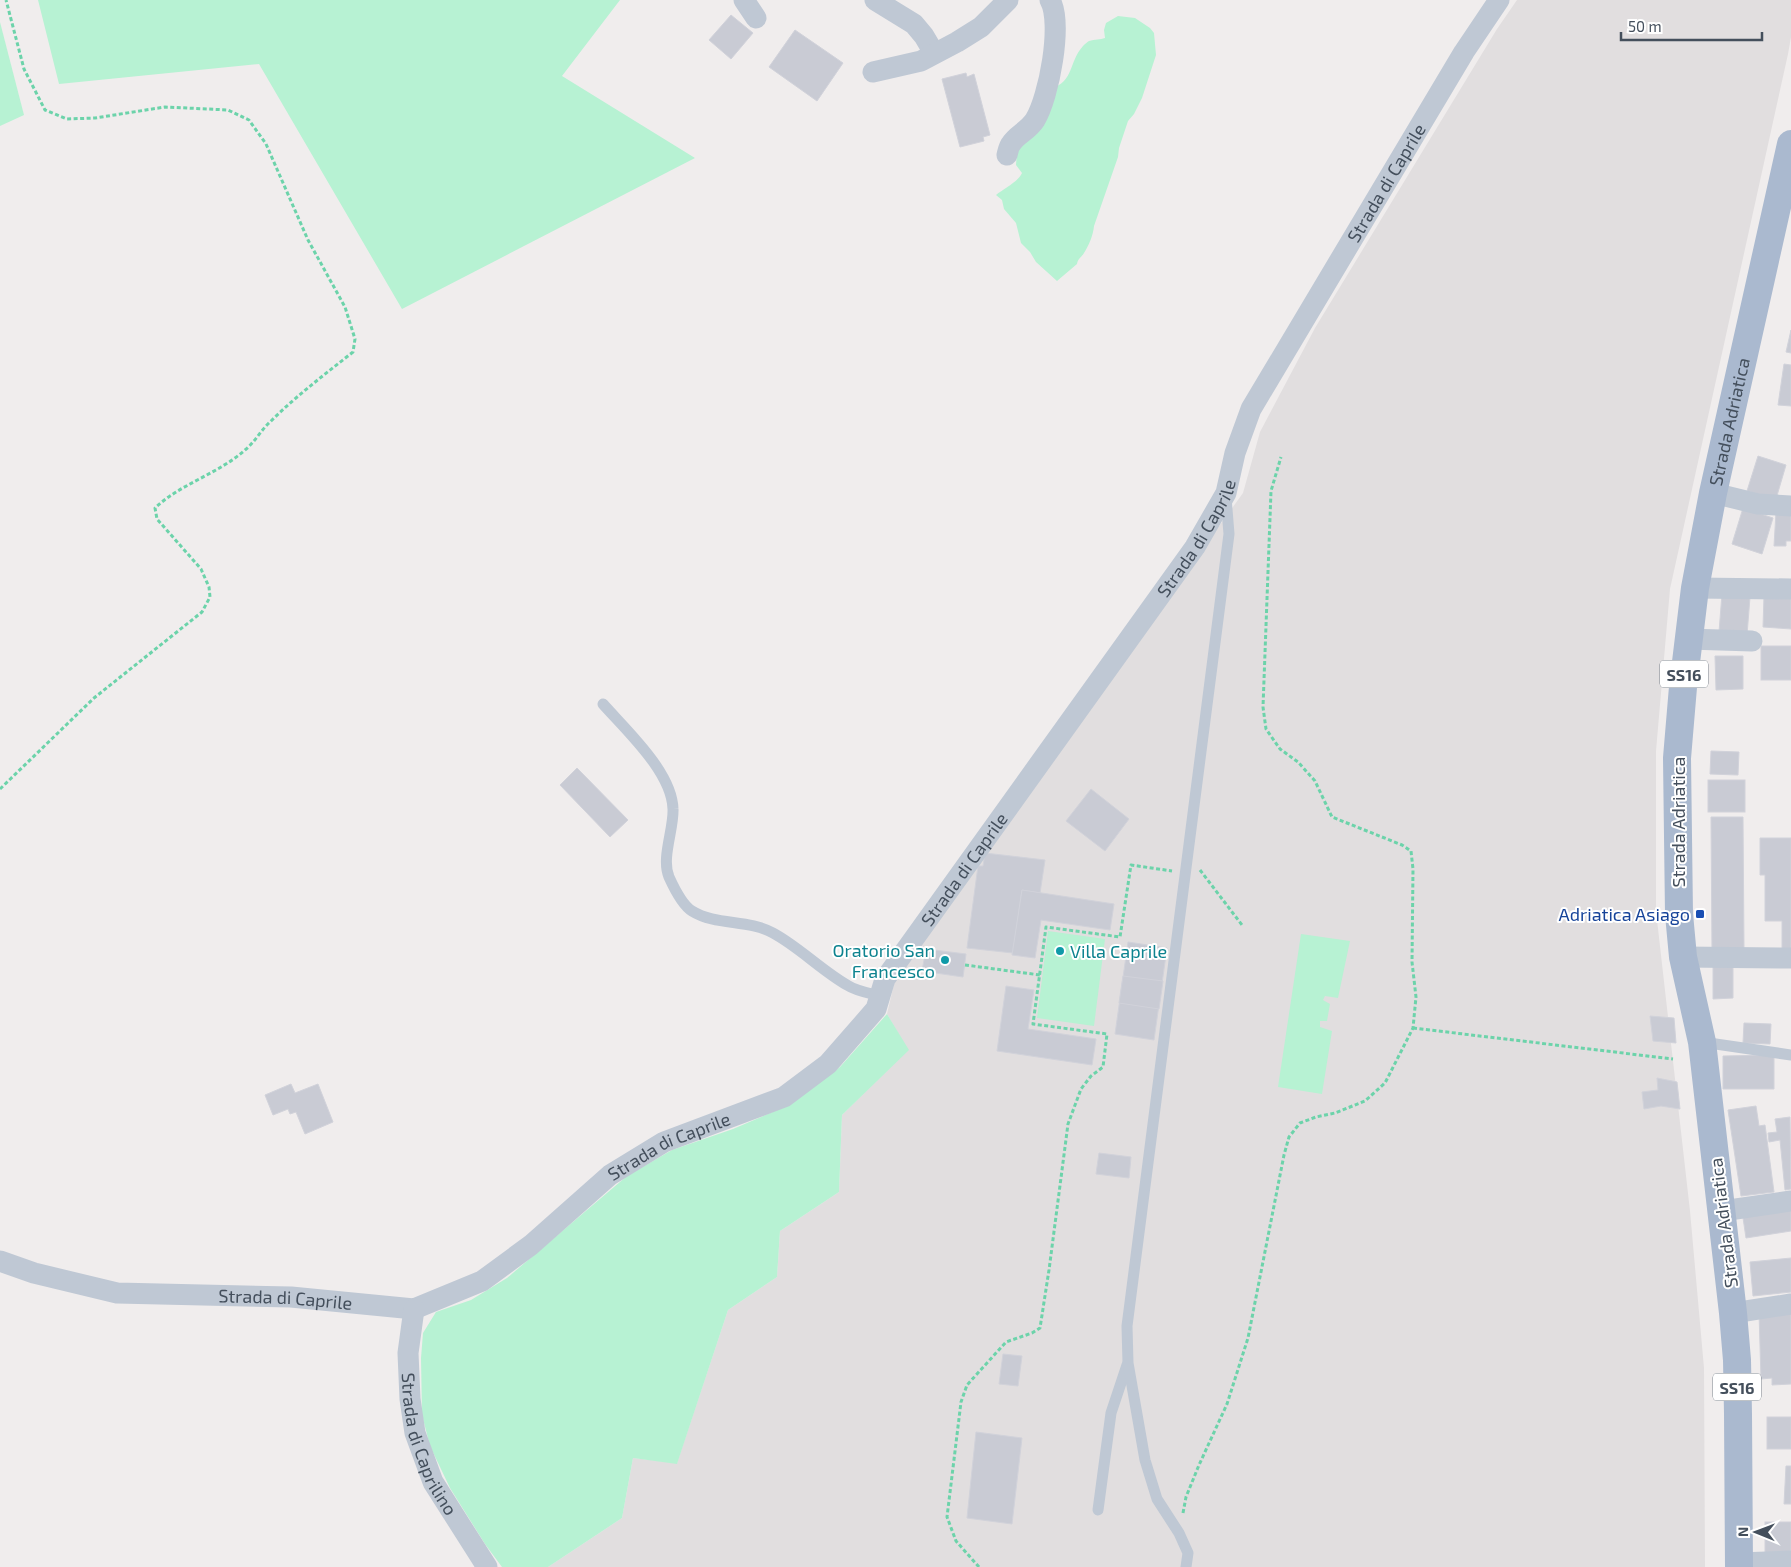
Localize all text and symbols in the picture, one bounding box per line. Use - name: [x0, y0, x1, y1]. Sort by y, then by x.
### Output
- scale bar: [1621, 10, 1762, 42]
- text: 50 m: [1628, 17, 1662, 35]
- street label: Strada di Caprile: [1342, 119, 1430, 246]
- street label: Strada Adriatica: [1704, 355, 1754, 488]
- street label: Strada di Caprile: [1152, 477, 1240, 601]
- road number: SS16: [1660, 661, 1708, 688]
- street label: Strada Adriatica: [1667, 757, 1689, 887]
- street label: Strada di Caprile: [916, 808, 1012, 930]
- place label: Adriatica Asiago: [1558, 903, 1690, 925]
- marker: Adriatica Asiago: [1694, 908, 1706, 920]
- place label: Oratorio San Francesco: [832, 939, 935, 982]
- place label: Villa Caprile: [1070, 940, 1167, 962]
- marker: Villa Caprile: [1054, 945, 1066, 957]
- marker: Oratorio San Francesco: [939, 954, 951, 966]
- street label: Strada di Caprile: [603, 1107, 733, 1185]
- street label: Strada Adriatica: [1704, 1157, 1742, 1289]
- street label: Strada di Caprile: [218, 1284, 353, 1314]
- street label: Strada di Caprilino: [398, 1372, 462, 1519]
- road number: SS16: [1713, 1374, 1761, 1400]
- north arrow: [1731, 1507, 1781, 1557]
- text: N: [1734, 1527, 1751, 1537]

